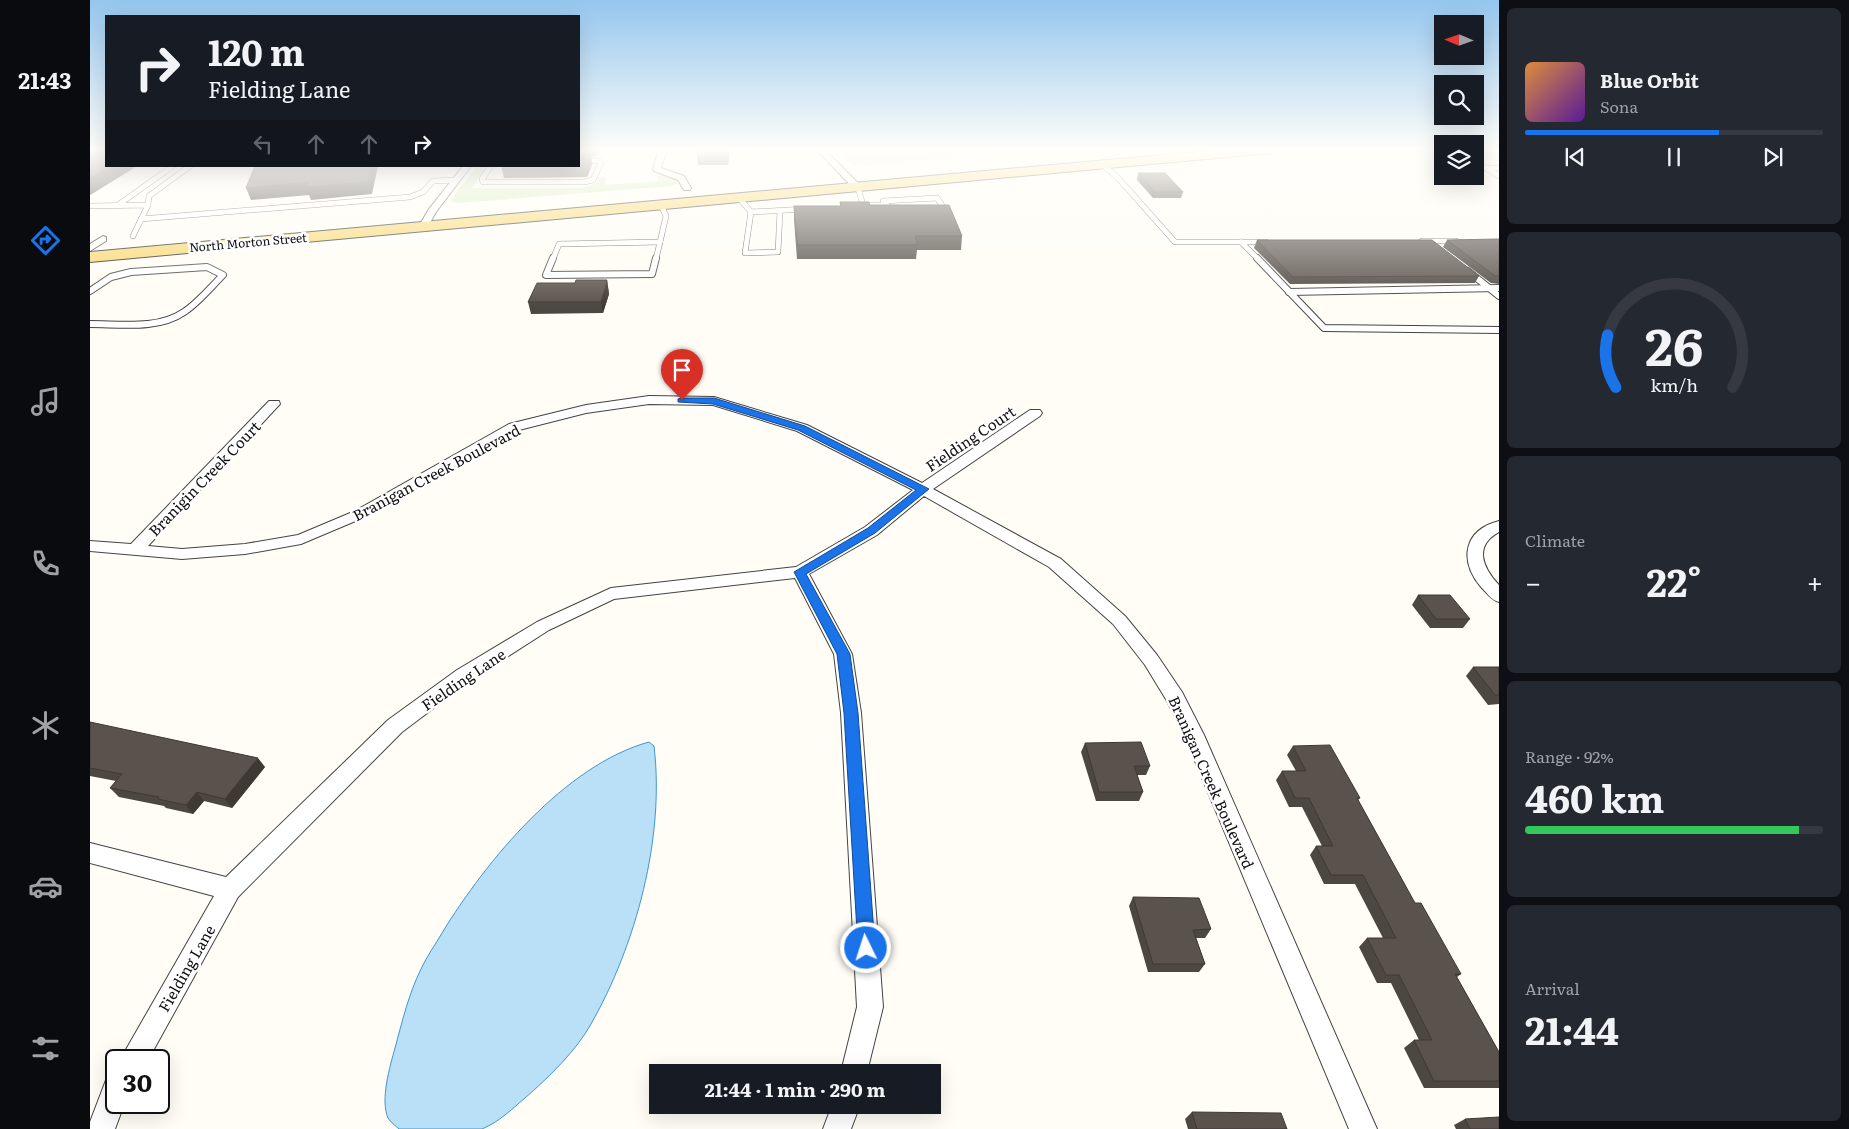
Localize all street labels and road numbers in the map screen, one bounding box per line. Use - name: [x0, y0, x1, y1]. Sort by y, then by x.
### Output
- street label: North Morton Street: [188, 228, 308, 256]
- street label: Fielding Court: [920, 399, 1020, 477]
- street label: Branigin Creek Court: [143, 415, 265, 541]
- street label: Branigan Creek Boulevard: [348, 418, 524, 526]
- street label: Fielding Lane: [416, 642, 510, 716]
- street label: Branigan Creek Boulevard: [1163, 692, 1261, 872]
- street label: Fielding Lane: [152, 920, 220, 1016]

